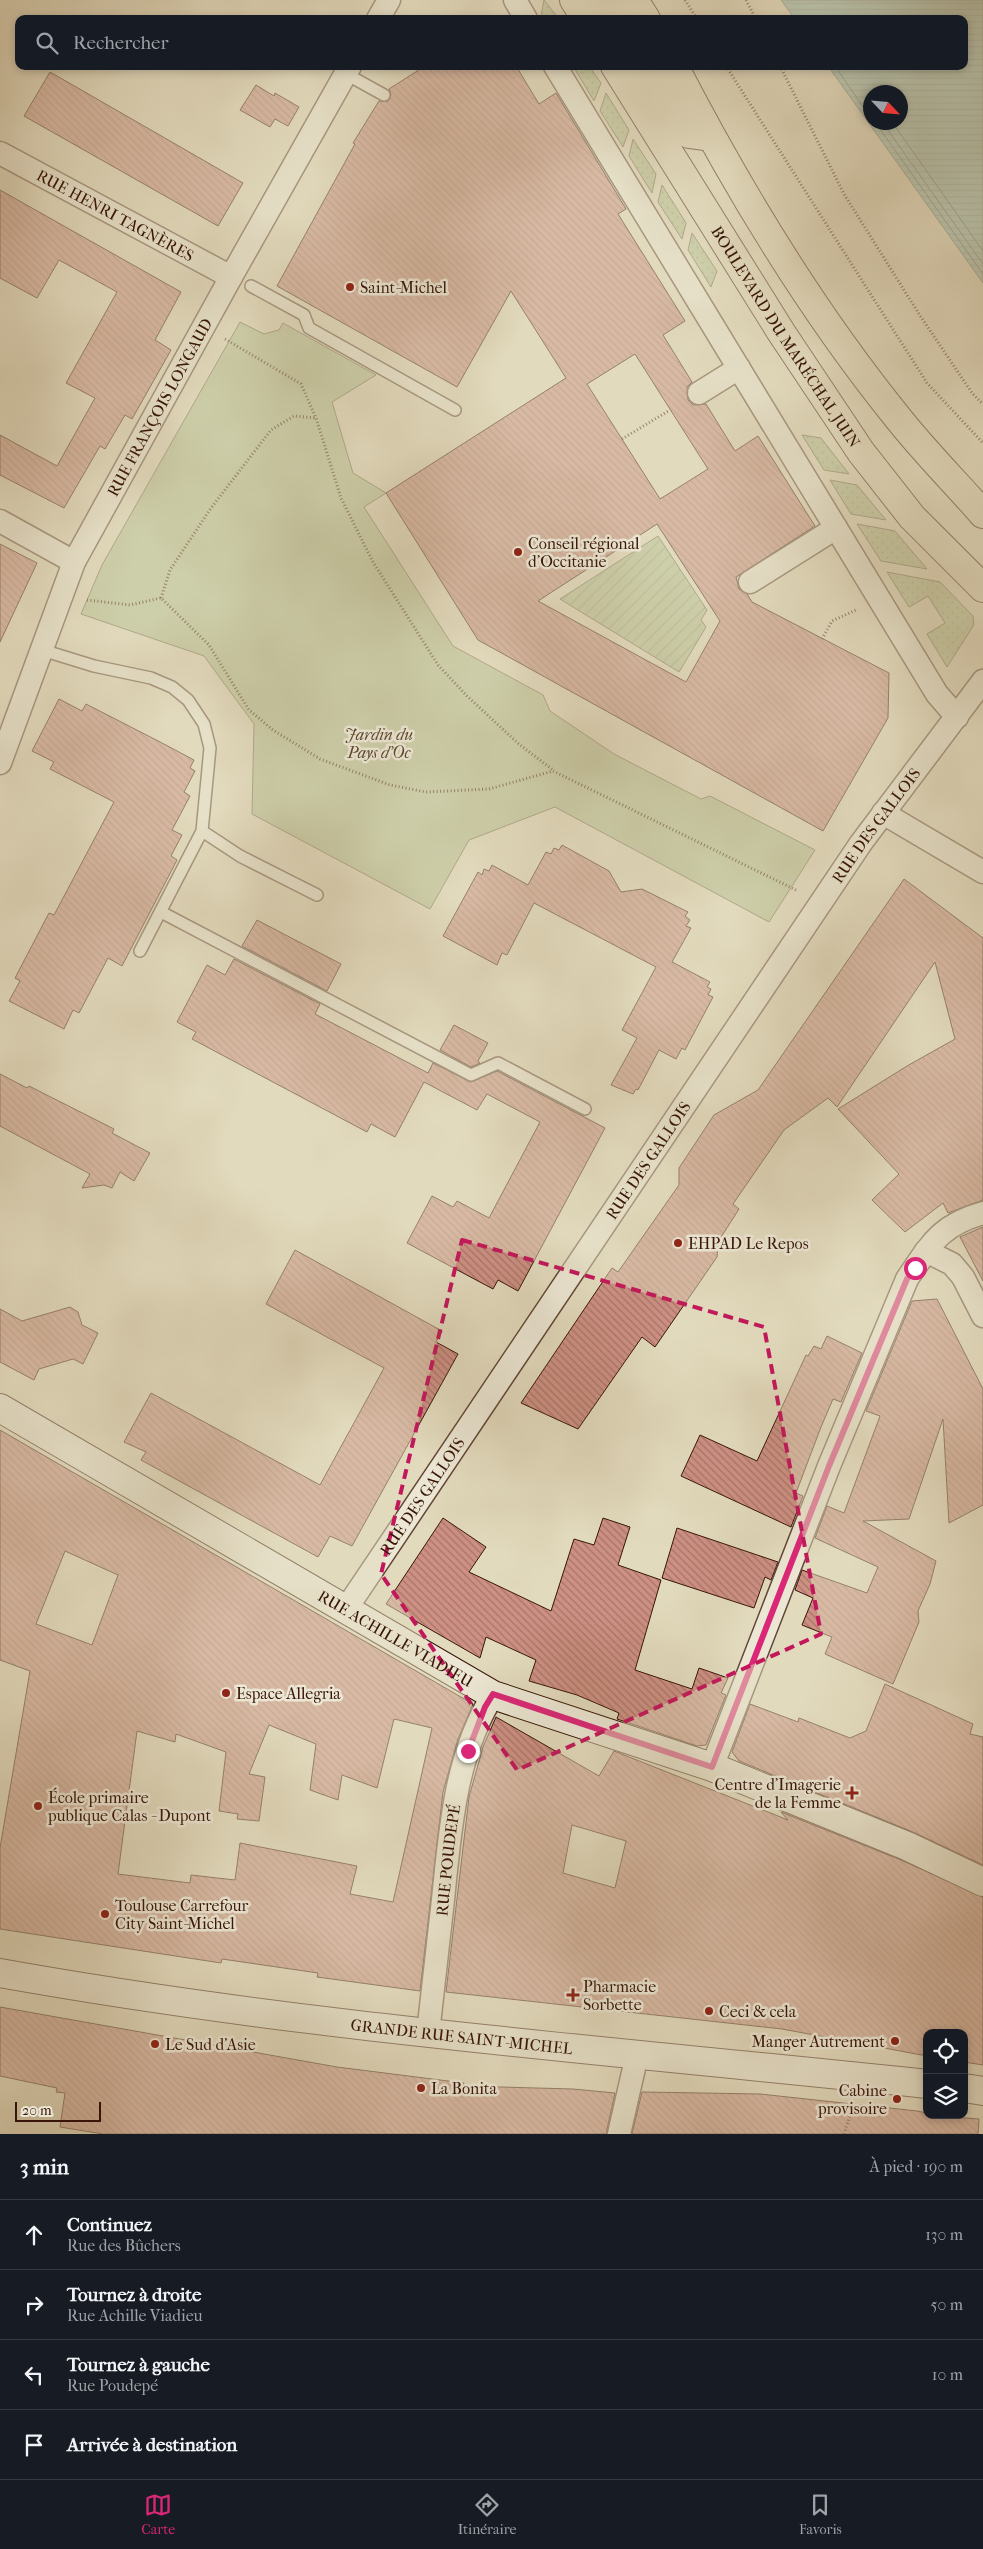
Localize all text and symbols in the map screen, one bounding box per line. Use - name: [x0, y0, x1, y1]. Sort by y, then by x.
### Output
- search box: [15, 15, 968, 70]
- icon: search: [33, 29, 61, 57]
- text: Rechercher: [73, 32, 169, 54]
- north arrow: [863, 85, 908, 130]
- street label: RUE HENRI TAGNÈRES: [33, 165, 197, 265]
- street label: BOULEVARD DU MARÉCHAL JUIN: [708, 222, 865, 451]
- place label: Saint-Michel: [360, 278, 447, 297]
- marker: Saint-Michel: [344, 281, 356, 293]
- street label: RUE FRANÇOIS LONGAUD: [103, 315, 216, 500]
- place label: Conseil régional d'Occitanie: [528, 534, 640, 571]
- marker: Conseil régional d'Occitanie: [512, 546, 524, 558]
- park label: Jardin du Pays d'Oc: [345, 725, 413, 762]
- street label: RUE DES GALLOIS: [827, 764, 924, 887]
- street label: RUE DES GALLOIS: [601, 1097, 694, 1223]
- place label: EHPAD Le Repos: [688, 1234, 809, 1253]
- marker: EHPAD Le Repos: [672, 1237, 684, 1249]
- route start: [904, 1257, 927, 1280]
- street label: RUE DES GALLOIS: [375, 1434, 468, 1559]
- street label: RUE ACHILLE VIADIEU: [315, 1586, 477, 1691]
- place label: Espace Allegria: [236, 1684, 341, 1703]
- marker: Espace Allegria: [220, 1687, 232, 1699]
- route end: [457, 1740, 480, 1763]
- place label: Centre d’Imagerie de la Femme: [715, 1775, 841, 1812]
- marker: Centre d’Imagerie de la Femme: [845, 1786, 859, 1800]
- place label: École primaire publique Calas - Dupont: [47, 1787, 212, 1825]
- marker: École primaire publique Calas - Dupont: [32, 1800, 44, 1812]
- street label: RUE POUDEPÉ: [432, 1802, 464, 1917]
- place label: Toulouse Carrefour City Saint-Michel: [115, 1896, 249, 1933]
- marker: Toulouse Carrefour City Saint-Michel: [99, 1908, 111, 1920]
- place label: Pharmacie Sorbette: [583, 1977, 656, 2014]
- marker: Pharmacie Sorbette: [567, 1989, 579, 2001]
- place label: Ceci & cela: [719, 2002, 797, 2021]
- marker: Ceci & cela: [703, 2005, 715, 2017]
- street label: GRANDE RUE SAINT-MICHEL: [350, 2015, 574, 2058]
- map controls: [923, 2029, 968, 2119]
- button: locate: [923, 2029, 968, 2074]
- place label: Manger Autrement: [751, 2032, 885, 2051]
- place label: Le Sud d'Asie: [165, 2035, 256, 2054]
- marker: Manger Autrement: [889, 2035, 901, 2047]
- marker: Le Sud d'Asie: [149, 2038, 161, 2050]
- button: layers: [923, 2074, 968, 2119]
- place label: La Bonita: [431, 2079, 498, 2098]
- place label: Cabine provisoire: [817, 2081, 887, 2118]
- marker: La Bonita: [415, 2082, 427, 2094]
- marker: Cabine provisoire: [891, 2093, 903, 2105]
- scale bar: [15, 2099, 101, 2122]
- text: 20 m: [22, 2102, 52, 2119]
- text: 3 min: [20, 2155, 69, 2179]
- text: À pied · 190 m: [870, 2157, 963, 2176]
- text: Continuez: [67, 2214, 152, 2236]
- icon: ahead: [20, 2221, 48, 2249]
- text: 130 m: [925, 2225, 963, 2244]
- text: Rue des Bûchers: [67, 2236, 181, 2255]
- text: Tournez à droite: [67, 2284, 201, 2306]
- icon: right: [20, 2291, 48, 2319]
- text: 50 m: [931, 2295, 963, 2314]
- text: Rue Achille Viadieu: [67, 2306, 203, 2325]
- text: Tournez à gauche: [67, 2354, 210, 2376]
- icon: left: [20, 2361, 48, 2389]
- text: 10 m: [932, 2365, 963, 2384]
- text: Rue Poudepé: [67, 2376, 158, 2395]
- icon: arrive: [20, 2431, 48, 2459]
- text: Arrivée à destination: [67, 2434, 237, 2456]
- tab: Carte: [141, 2491, 175, 2538]
- tab: Itinéraire: [458, 2491, 516, 2538]
- tab: Favoris: [799, 2491, 842, 2538]

